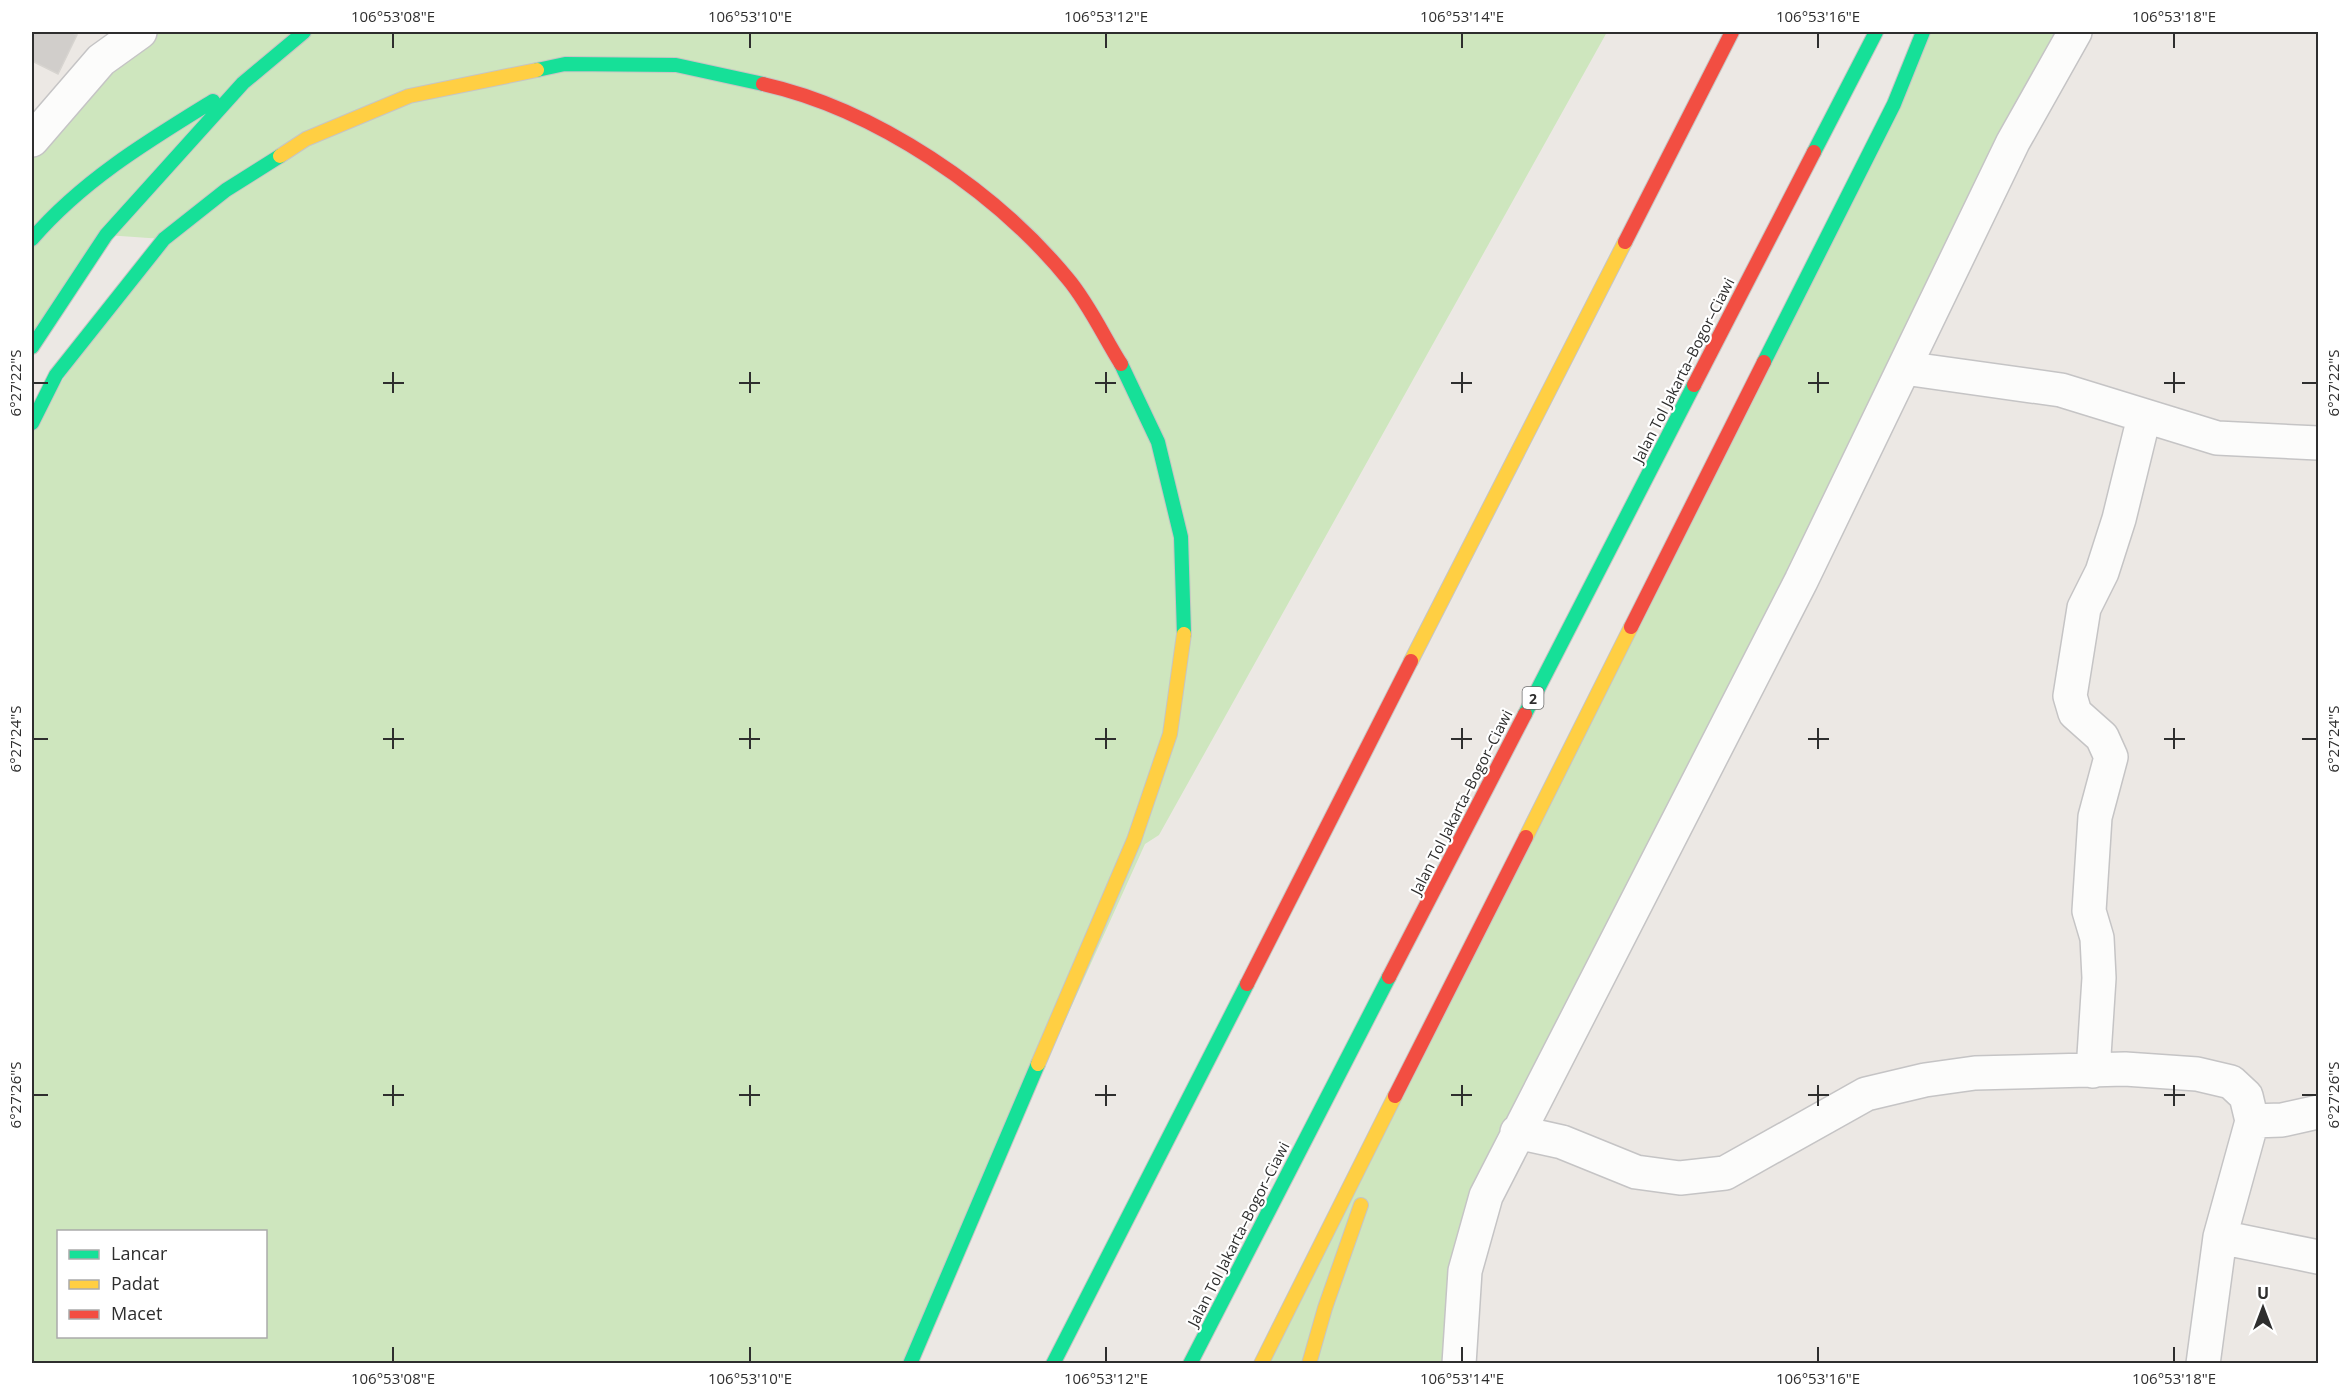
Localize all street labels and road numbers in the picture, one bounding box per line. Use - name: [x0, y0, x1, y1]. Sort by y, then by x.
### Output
- street label: Jalan Tol Jakarta–Bogor–Ciawi: [1627, 274, 1738, 468]
- road number: 2: [1522, 687, 1544, 709]
- street label: Jalan Tol Jakarta–Bogor–Ciawi: [1405, 706, 1516, 900]
- street label: Jalan Tol Jakarta–Bogor–Ciawi: [1182, 1138, 1293, 1332]

